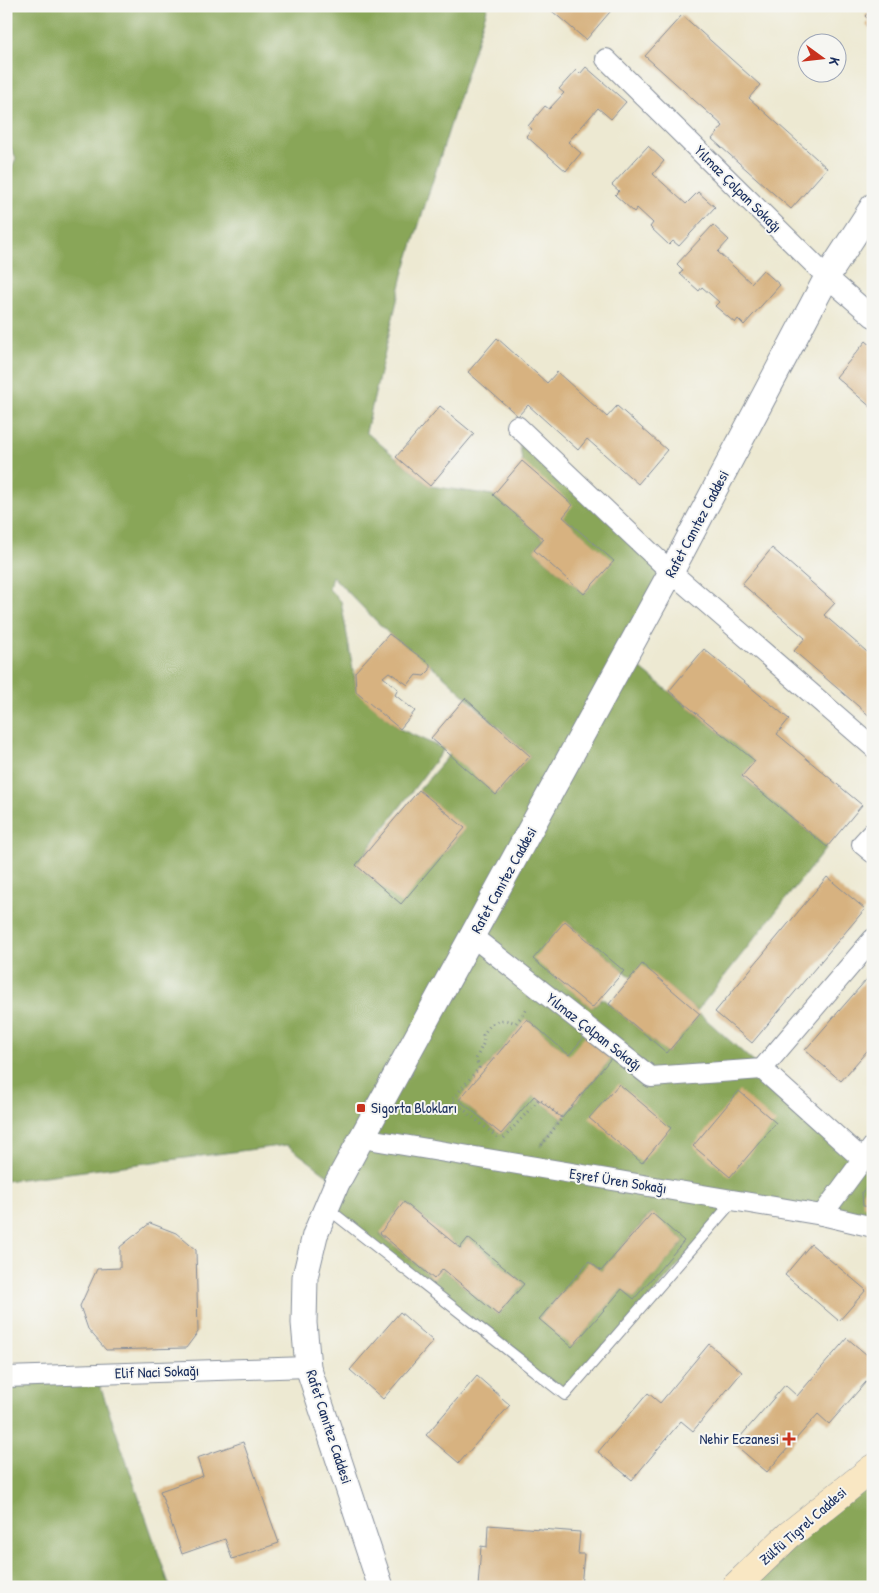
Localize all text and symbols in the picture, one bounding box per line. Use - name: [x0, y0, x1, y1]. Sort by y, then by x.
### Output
- north arrow: [796, 32, 846, 82]
- text: K: [825, 55, 845, 68]
- street label: Yılmaz Çolpan Sokağı: [690, 140, 787, 237]
- street label: Rafet Canıtez Caddesi: [659, 466, 734, 581]
- street label: Rafet Canıtez Caddesi: [466, 823, 542, 937]
- street label: Yılmaz Çolpan Sokağı: [542, 988, 646, 1076]
- place label: Sigorta Blokları: [371, 1097, 457, 1118]
- marker: Sigorta Blokları: [355, 1102, 367, 1114]
- street label: Eşref Üren Sokağı: [568, 1162, 668, 1199]
- street label: Elif Naci Sokağı: [114, 1360, 200, 1383]
- street label: Rafet Canıtez Caddesi: [301, 1367, 358, 1487]
- place label: Nehir Eczanesi: [700, 1428, 779, 1449]
- marker: Nehir Eczanesi: [783, 1433, 795, 1445]
- street label: Zülfü Tigrel Caddesi: [754, 1482, 851, 1569]

